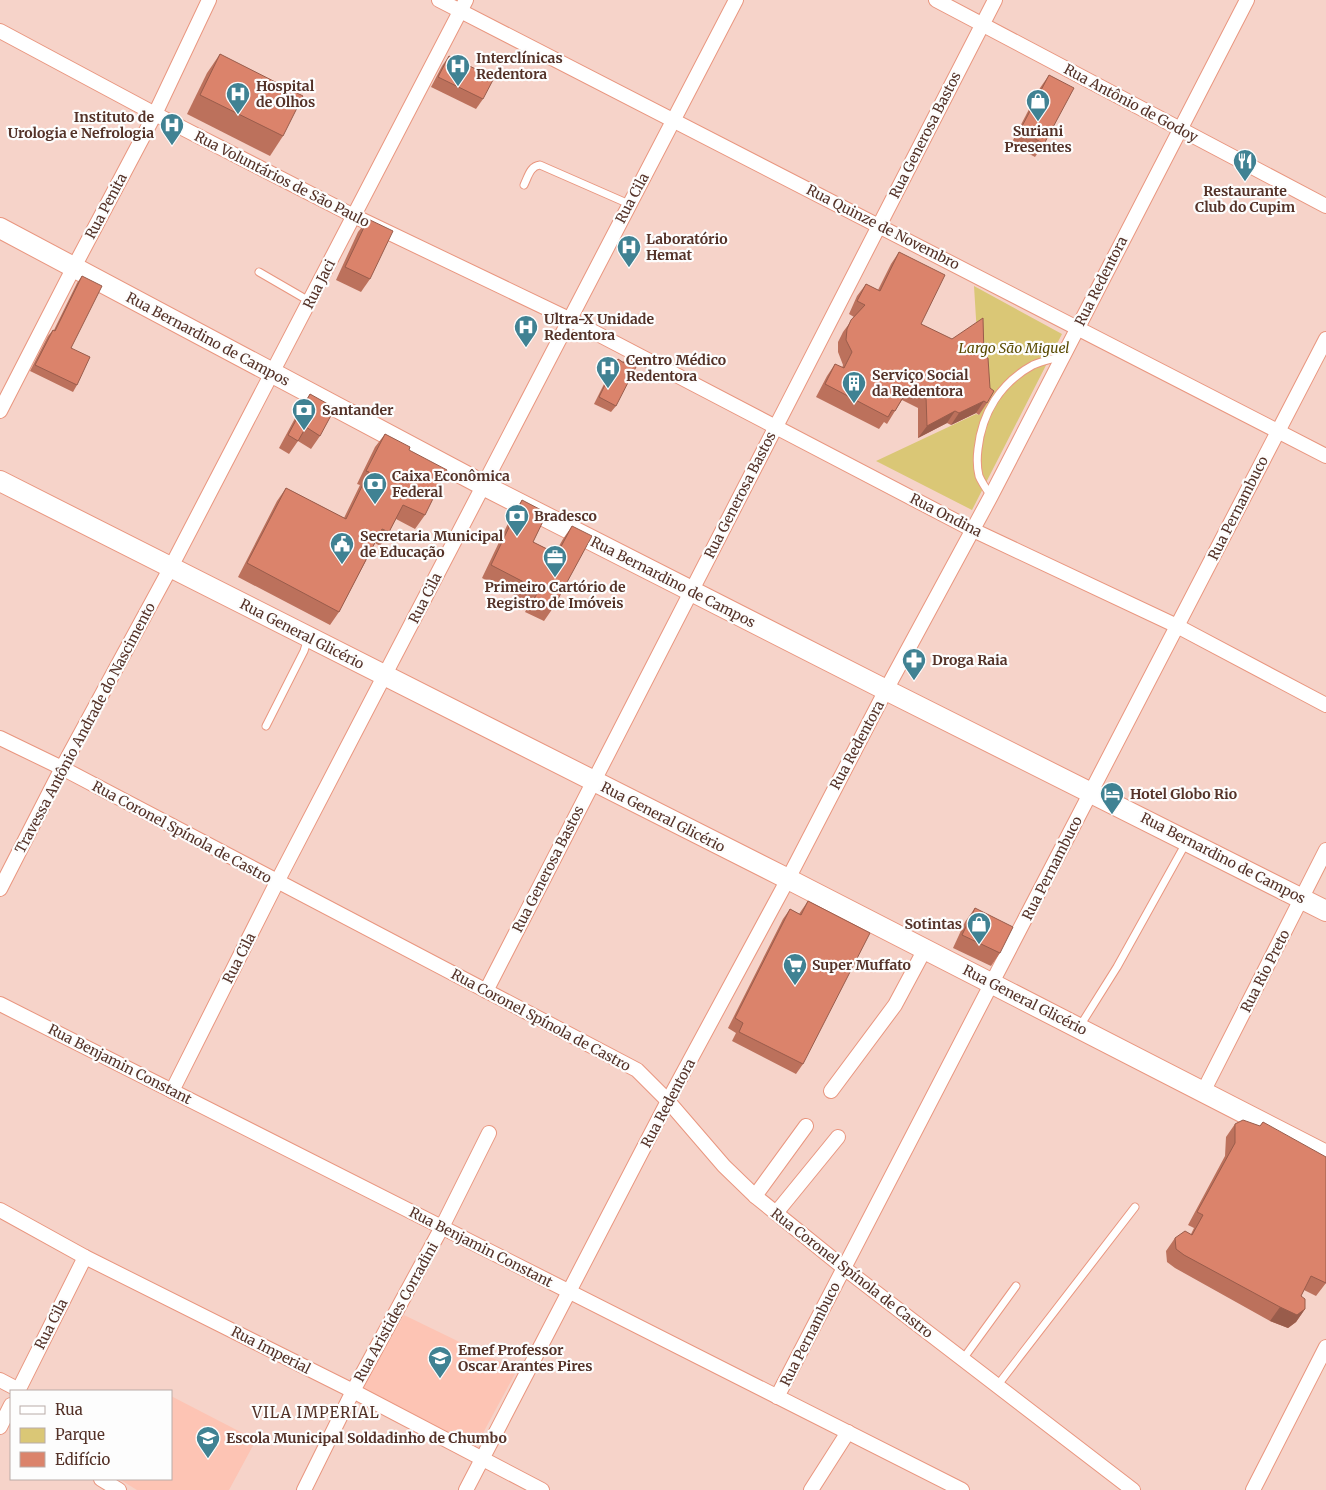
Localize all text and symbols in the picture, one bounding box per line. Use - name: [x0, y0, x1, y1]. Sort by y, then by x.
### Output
- place label: Interclínicas Redentora: [476, 49, 563, 83]
- hospital icon: Interclínicas Redentora: [445, 53, 471, 87]
- street label: Rua Antônio de Godoy: [1061, 60, 1202, 146]
- street label: Rua Generosa Bastos: [885, 68, 965, 201]
- place label: Hospital de Olhos: [256, 77, 315, 111]
- hospital icon: Hospital de Olhos: [225, 81, 251, 115]
- shop icon: Suriani Presentes: [1025, 88, 1051, 122]
- place label: Instituto de Urologia e Nefrologia: [8, 108, 154, 142]
- hospital icon: Instituto de Urologia e Nefrologia: [159, 112, 185, 146]
- place label: Suriani Presentes: [1004, 122, 1072, 156]
- street label: Rua Voluntários de São Paulo: [191, 127, 373, 231]
- restaurant icon: Restaurante Club do Cupim: [1232, 148, 1258, 182]
- street label: Rua Cila: [611, 169, 653, 226]
- street label: Rua Penita: [81, 170, 131, 242]
- street label: Rua Quinze de Novembro: [803, 180, 963, 274]
- place label: Restaurante Club do Cupim: [1195, 182, 1295, 216]
- place label: Laboratório Hemat: [646, 230, 728, 264]
- street label: Rua Redentora: [1071, 233, 1132, 329]
- hospital icon: Laboratório Hemat: [616, 234, 642, 268]
- street label: Rua Jaci: [299, 256, 339, 312]
- street label: Rua Bernardino de Campos: [123, 288, 293, 390]
- place label: Ultra-X Unidade Redentora: [544, 310, 655, 344]
- hospital icon: Ultra-X Unidade Redentora: [513, 314, 539, 348]
- park label: Largo São Miguel: [958, 339, 1070, 357]
- place label: Centro Médico Redentora: [626, 351, 726, 385]
- hospital icon: Centro Médico Redentora: [595, 355, 621, 389]
- place label: Serviço Social da Redentora: [872, 366, 969, 400]
- building icon: Serviço Social da Redentora: [841, 370, 867, 404]
- bank icon: Santander: [291, 397, 317, 431]
- place label: Santander: [322, 401, 394, 419]
- street label: Rua Generosa Bastos: [700, 428, 780, 561]
- street label: Rua Pernambuco: [1204, 453, 1272, 563]
- place label: Caixa Econômica Federal: [392, 467, 510, 501]
- bank icon: Caixa Econômica Federal: [362, 471, 388, 505]
- street label: Rua Ondina: [907, 489, 985, 541]
- bank icon: Bradesco: [504, 503, 530, 537]
- place label: Bradesco: [534, 507, 597, 525]
- place label: Secretaria Municipal de Educação: [360, 527, 504, 561]
- public building icon: Secretaria Municipal de Educação: [329, 531, 355, 565]
- street label: Rua Bernardino de Campos: [588, 533, 759, 632]
- office icon: Primeiro Cartório de Registro de Imóveis: [542, 544, 568, 578]
- street label: Rua Cila: [405, 569, 446, 626]
- place label: Primeiro Cartório de Registro de Imóveis: [484, 578, 626, 612]
- street label: Rua General Glicério: [237, 595, 367, 673]
- street label: Travessa Antônio Andrade do Nascimento: [11, 600, 159, 856]
- pharmacy icon: Droga Raia: [901, 647, 927, 681]
- place label: Droga Raia: [932, 651, 1008, 669]
- street label: Rua Redentora: [826, 697, 888, 793]
- street label: Rua Coronel Spínola de Castro: [89, 777, 275, 887]
- street label: Rua General Glicério: [598, 778, 728, 856]
- hotel icon: Hotel Globo Rio: [1099, 781, 1125, 815]
- place label: Hotel Globo Rio: [1130, 785, 1237, 803]
- street label: Rua Generosa Bastos: [508, 802, 588, 935]
- street label: Rua Bernardino de Campos: [1138, 809, 1309, 908]
- street label: Rua Pernambuco: [1018, 813, 1086, 923]
- shop icon: Sotintas: [966, 911, 992, 945]
- place label: Sotintas: [904, 915, 962, 933]
- street label: Rua Rio Preto: [1236, 927, 1294, 1015]
- street label: Rua Cila: [219, 929, 260, 986]
- supermarket icon: Super Muffato: [782, 952, 808, 986]
- place label: Super Muffato: [812, 956, 911, 974]
- street label: Rua General Glicério: [960, 961, 1090, 1039]
- street label: Rua Coronel Spínola de Castro: [448, 965, 634, 1075]
- street label: Rua Benjamin Constant: [45, 1020, 195, 1108]
- street label: Rua Redentora: [637, 1055, 699, 1151]
- street label: Rua Benjamin Constant: [406, 1203, 556, 1291]
- street label: Rua Coronel Spínola de Castro: [767, 1204, 937, 1342]
- street label: Rua Aristides Corradini: [350, 1239, 442, 1385]
- street label: Rua Pernambuco: [776, 1279, 844, 1389]
- street label: Rua Cila: [31, 1295, 72, 1352]
- street label: Rua Imperial: [228, 1322, 314, 1378]
- place label: Emef Professor Oscar Arantes Pires: [458, 1341, 592, 1375]
- school or university icon: Emef Professor Oscar Arantes Pires: [427, 1345, 453, 1379]
- legend: [10, 1390, 172, 1480]
- text: Rua: [55, 1400, 83, 1419]
- district label: VILA IMPERIAL: [251, 1403, 380, 1422]
- text: Parque: [55, 1425, 105, 1444]
- school or university icon: Escola Municipal Soldadinho de Chumbo: [195, 1425, 221, 1459]
- place label: Escola Municipal Soldadinho de Chumbo: [226, 1429, 507, 1447]
- text: Edifício: [55, 1450, 111, 1469]

